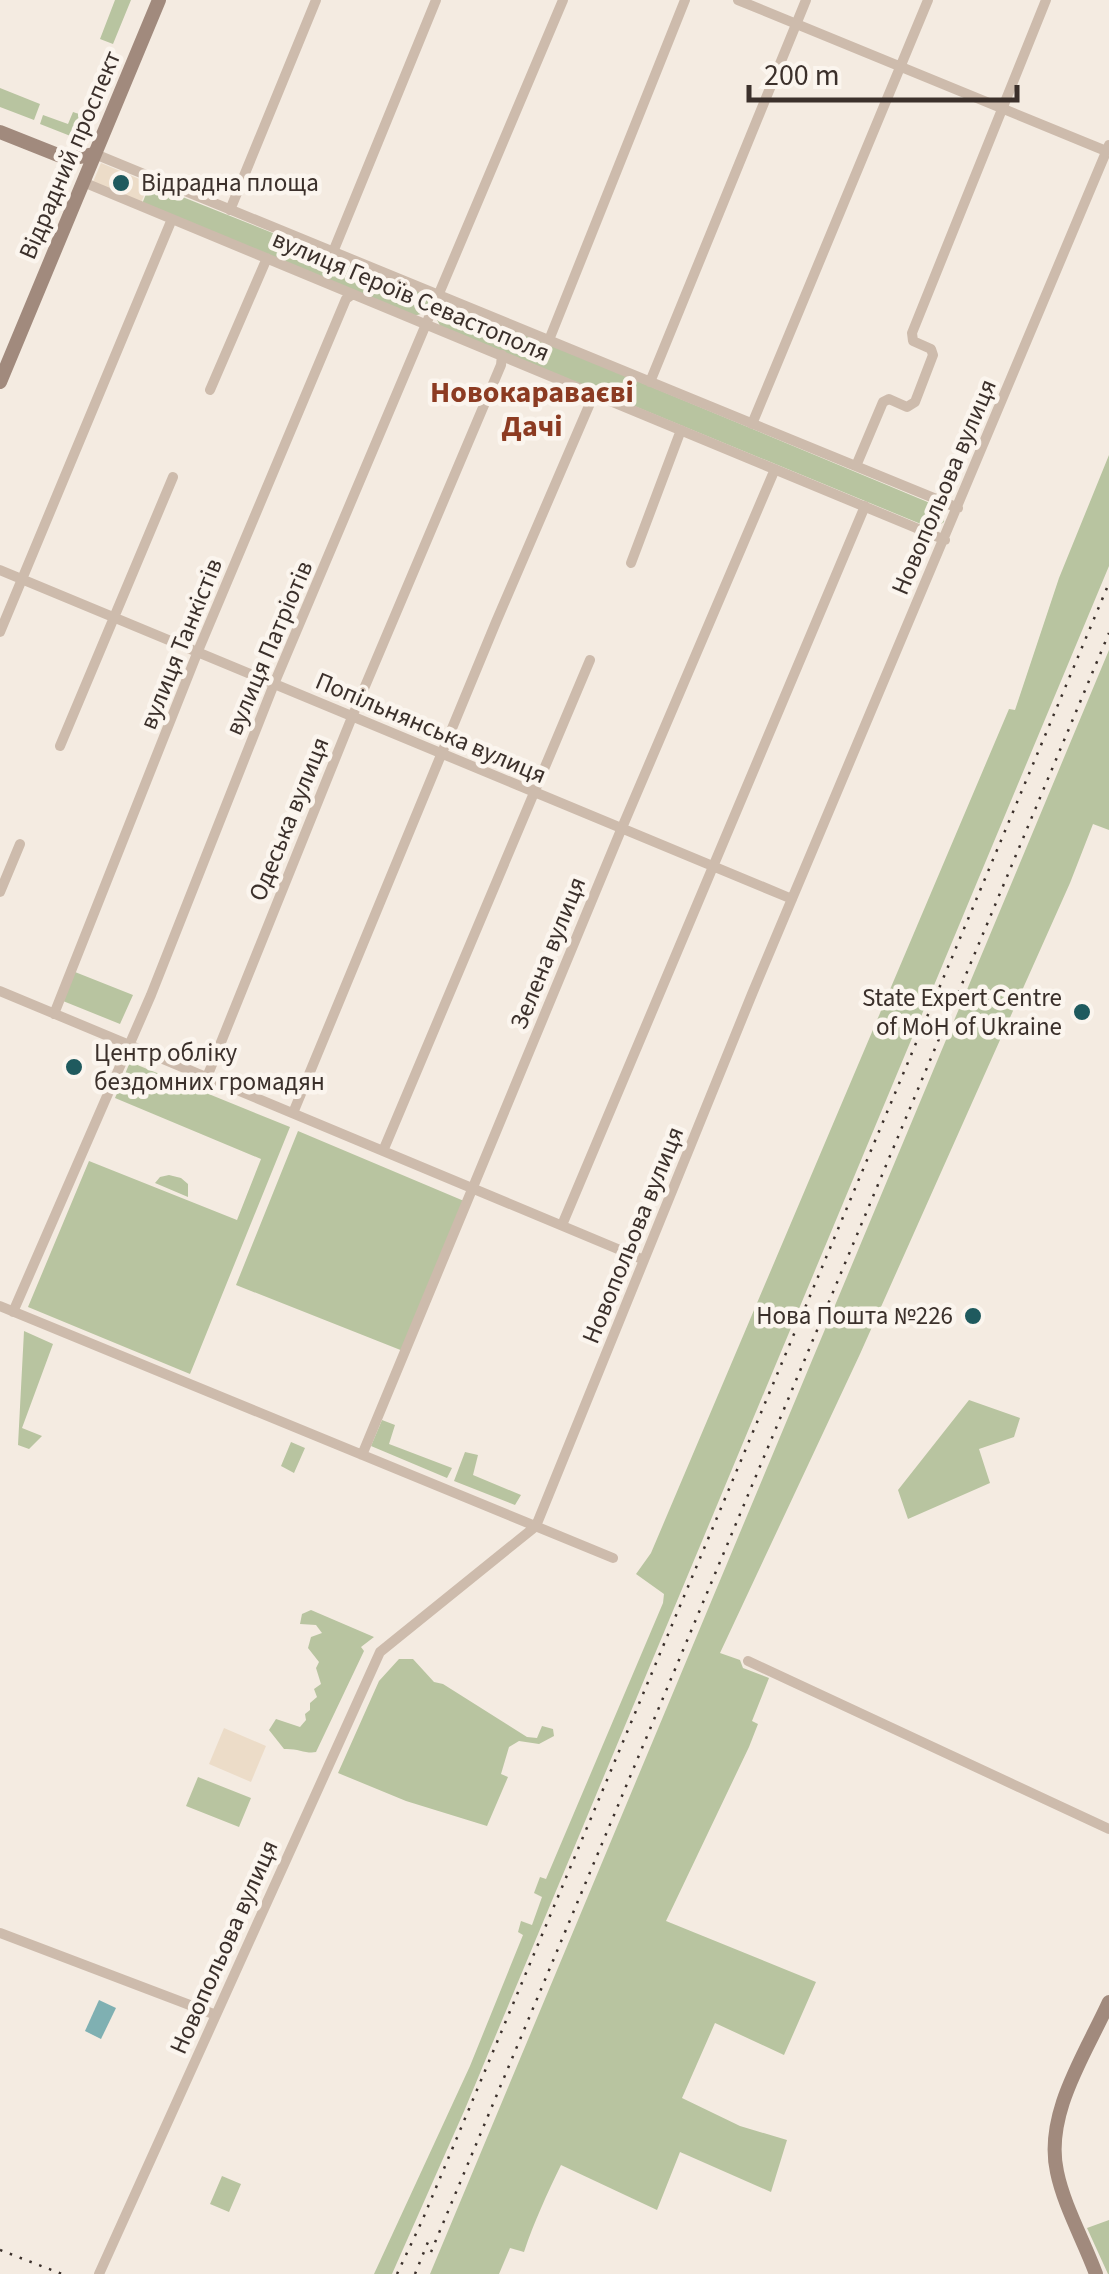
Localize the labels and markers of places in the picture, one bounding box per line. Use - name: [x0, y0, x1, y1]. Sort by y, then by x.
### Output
- place label: Відрадна площа: [141, 165, 319, 201]
- marker: Відрадна площа: [110, 172, 132, 194]
- place label: State Expert Centre of MoH of Ukraine: [862, 980, 1062, 1045]
- marker: State Expert Centre of MoH of Ukraine: [1071, 1001, 1093, 1023]
- place label: Центр обліку бездомних громадян: [94, 1035, 325, 1100]
- marker: Центр обліку бездомних громадян: [63, 1056, 85, 1078]
- place label: Нова Пошта №226: [756, 1298, 953, 1334]
- marker: Нова Пошта №226: [962, 1305, 984, 1327]

